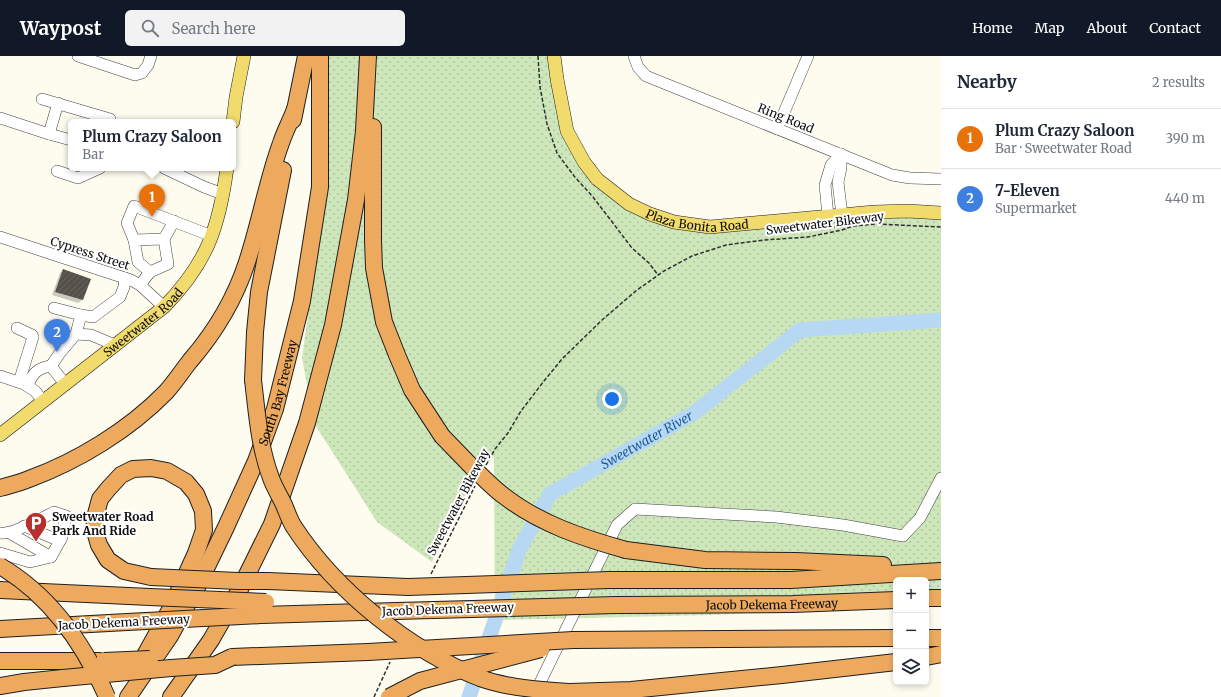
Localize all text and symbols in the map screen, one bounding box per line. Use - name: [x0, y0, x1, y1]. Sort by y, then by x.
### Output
- search box: [125, 10, 405, 46]
- text: Waypost: [20, 16, 101, 40]
- icon: search: [139, 17, 161, 39]
- text: Search here: [171, 19, 255, 38]
- text: Home: [972, 19, 1013, 37]
- text: Map: [1035, 19, 1064, 37]
- text: About: [1086, 19, 1127, 37]
- text: Contact: [1149, 19, 1201, 37]
- text: Nearby: [957, 71, 1017, 93]
- text: 2 results: [1152, 74, 1205, 91]
- street label: Ring Road: [756, 100, 816, 136]
- popup: [68, 119, 236, 171]
- text: Plum Crazy Saloon: [995, 121, 1134, 140]
- text: Plum Crazy Saloon: [82, 127, 222, 146]
- text: 1: [967, 130, 973, 147]
- text: 390 m: [1166, 130, 1205, 147]
- text: Bar · Sweetwater Road: [995, 140, 1132, 157]
- text: Bar: [82, 146, 104, 163]
- text: 7-Eleven: [995, 181, 1060, 200]
- pin: 1: [139, 184, 165, 217]
- text: 2: [966, 190, 974, 207]
- text: 440 m: [1165, 190, 1205, 207]
- text: Supermarket: [995, 200, 1077, 217]
- street label: Plaza Bonita Road: [643, 206, 749, 234]
- street label: Sweetwater Bikeway: [765, 208, 885, 238]
- street label: Cypress Street: [48, 233, 132, 273]
- street label: Sweetwater Road: [100, 285, 186, 359]
- pin: 2: [44, 319, 70, 352]
- street label: South Bay Freeway: [255, 338, 300, 448]
- your location: [602, 389, 622, 409]
- water label: Sweetwater River: [597, 407, 696, 472]
- street label: Sweetwater Bikeway: [423, 446, 493, 558]
- place label: Sweetwater Road Park And Ride: [52, 509, 154, 538]
- parking icon: Sweetwater Road Park And Ride: [23, 510, 49, 543]
- map controls: [893, 577, 929, 685]
- button: +: [893, 577, 929, 613]
- street label: Jacob Dekema Freeway: [705, 595, 838, 612]
- street label: Jacob Dekema Freeway: [381, 599, 514, 619]
- street label: Jacob Dekema Freeway: [57, 611, 190, 633]
- button: −: [893, 613, 929, 649]
- button: layers: [893, 649, 929, 685]

